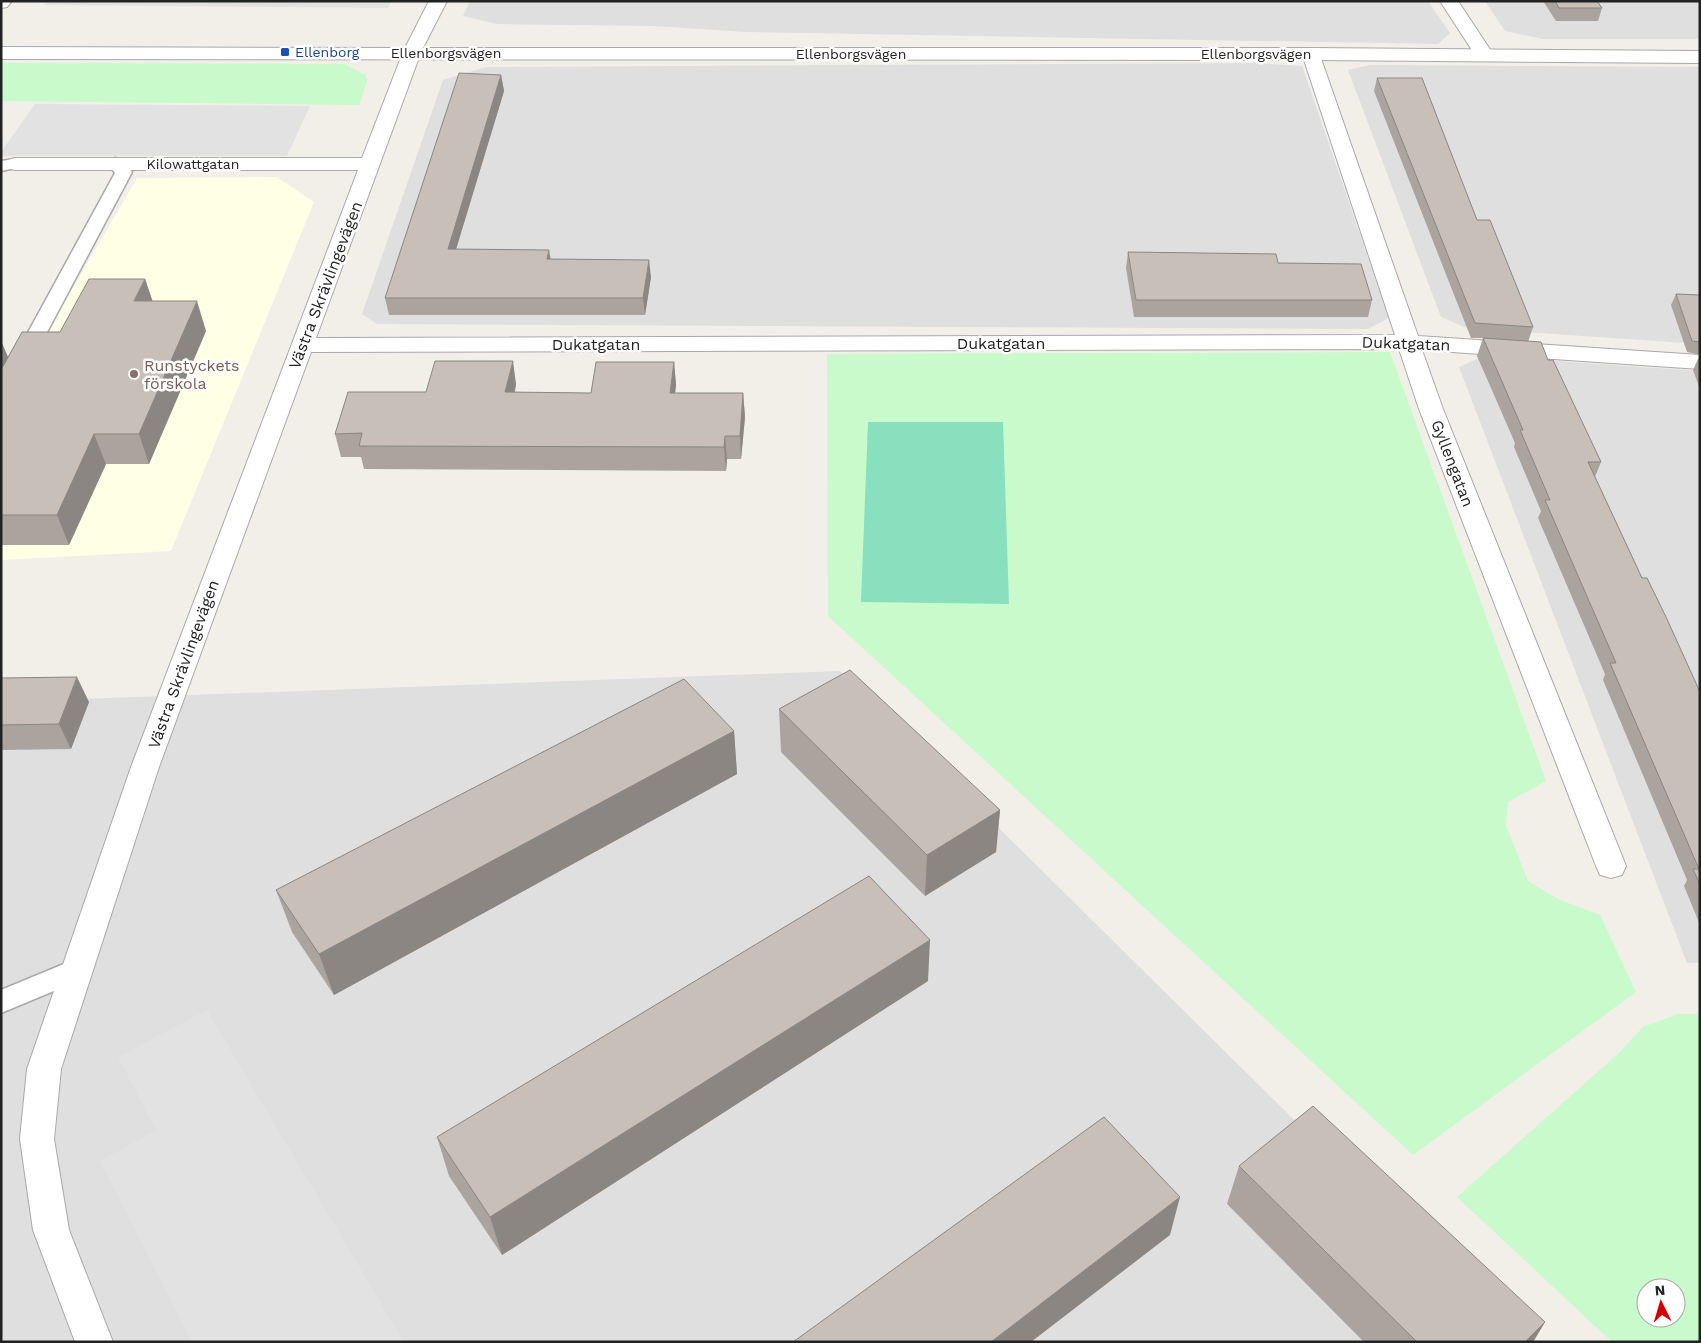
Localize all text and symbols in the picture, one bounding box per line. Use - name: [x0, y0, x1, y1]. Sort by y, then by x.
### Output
- place label: Ellenborg: [295, 44, 360, 60]
- street label: Ellenborgsvägen: [391, 45, 501, 61]
- marker: Ellenborg: [279, 46, 291, 58]
- street label: Ellenborgsvägen: [796, 46, 906, 62]
- street label: Ellenborgsvägen: [1201, 46, 1311, 62]
- street label: Kilowattgatan: [147, 156, 239, 172]
- street label: Västra Skrävlingevägen: [285, 199, 366, 372]
- street label: Dukatgatan: [1361, 332, 1451, 355]
- street label: Dukatgatan: [957, 334, 1045, 353]
- street label: Dukatgatan: [552, 335, 640, 354]
- place label: Runstyckets förskola: [144, 356, 240, 393]
- marker: Runstyckets förskola: [128, 368, 140, 380]
- street label: Gyllengatan: [1427, 417, 1478, 509]
- street label: Västra Skrävlingevägen: [144, 577, 223, 751]
- north arrow: [1636, 1278, 1686, 1328]
- text: N: [1654, 1282, 1666, 1298]

